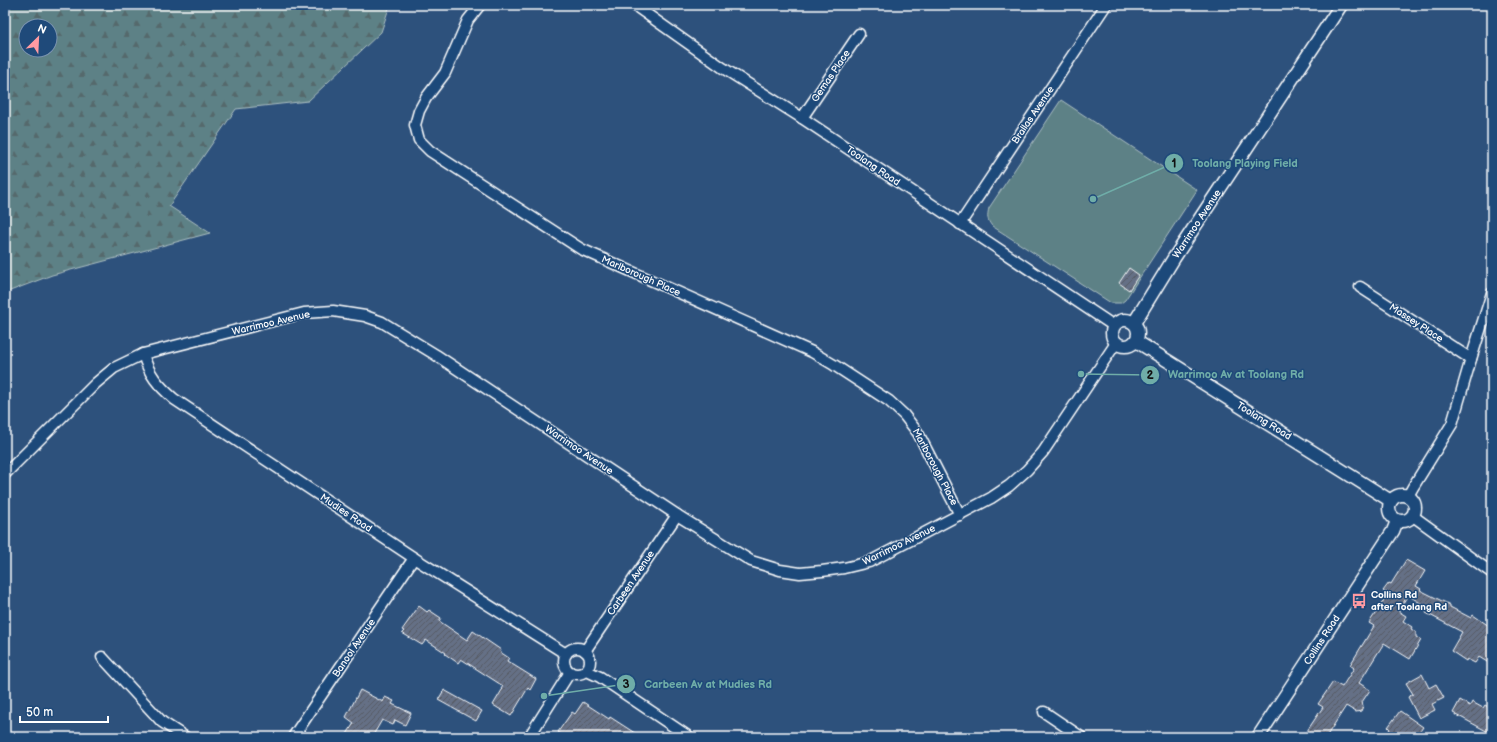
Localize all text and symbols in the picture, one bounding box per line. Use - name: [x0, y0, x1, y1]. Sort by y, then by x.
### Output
- north arrow: [18, 18, 58, 58]
- text: N: [35, 22, 48, 37]
- street label: Gemas Place: [809, 48, 853, 104]
- street label: Brallas Avenue: [1009, 84, 1057, 146]
- street label: Toolang Road: [844, 144, 902, 189]
- callout: Toolang Playing Field: [1164, 152, 1306, 175]
- text: 1: [1171, 156, 1177, 171]
- text: Toolang Playing Field: [1192, 157, 1298, 170]
- street label: Warrimoo Avenue: [1170, 187, 1224, 261]
- street label: Marlborough Place: [600, 253, 682, 299]
- street label: Massey Place: [1387, 301, 1445, 345]
- street label: Warrimoo Avenue: [231, 308, 311, 338]
- callout: Warrimoo Av at Toolang Rd: [1140, 363, 1312, 386]
- text: 2: [1146, 368, 1154, 383]
- text: Warrimoo Av at Toolang Rd: [1168, 368, 1304, 381]
- street label: Toolang Road: [1234, 399, 1294, 443]
- street label: Warrimoo Avenue: [543, 423, 615, 477]
- street label: Marlborough Place: [910, 426, 960, 508]
- street label: Mudies Road: [318, 491, 374, 535]
- street label: Warrimoo Avenue: [861, 522, 937, 568]
- street label: Carbeen Avenue: [605, 548, 657, 618]
- place label: Collins Rd after Toolang Rd: [1371, 589, 1447, 613]
- bus stop icon: Collins Rd after Toolang Rd: [1350, 592, 1368, 610]
- street label: Collins Road: [1301, 613, 1343, 667]
- street label: Banool Avenue: [330, 616, 378, 680]
- callout: Carbeen Av at Mudies Rd: [616, 672, 780, 695]
- text: 3: [622, 677, 630, 692]
- text: Carbeen Av at Mudies Rd: [644, 678, 772, 691]
- scale bar: [20, 698, 108, 724]
- text: 50 m: [26, 705, 53, 720]

